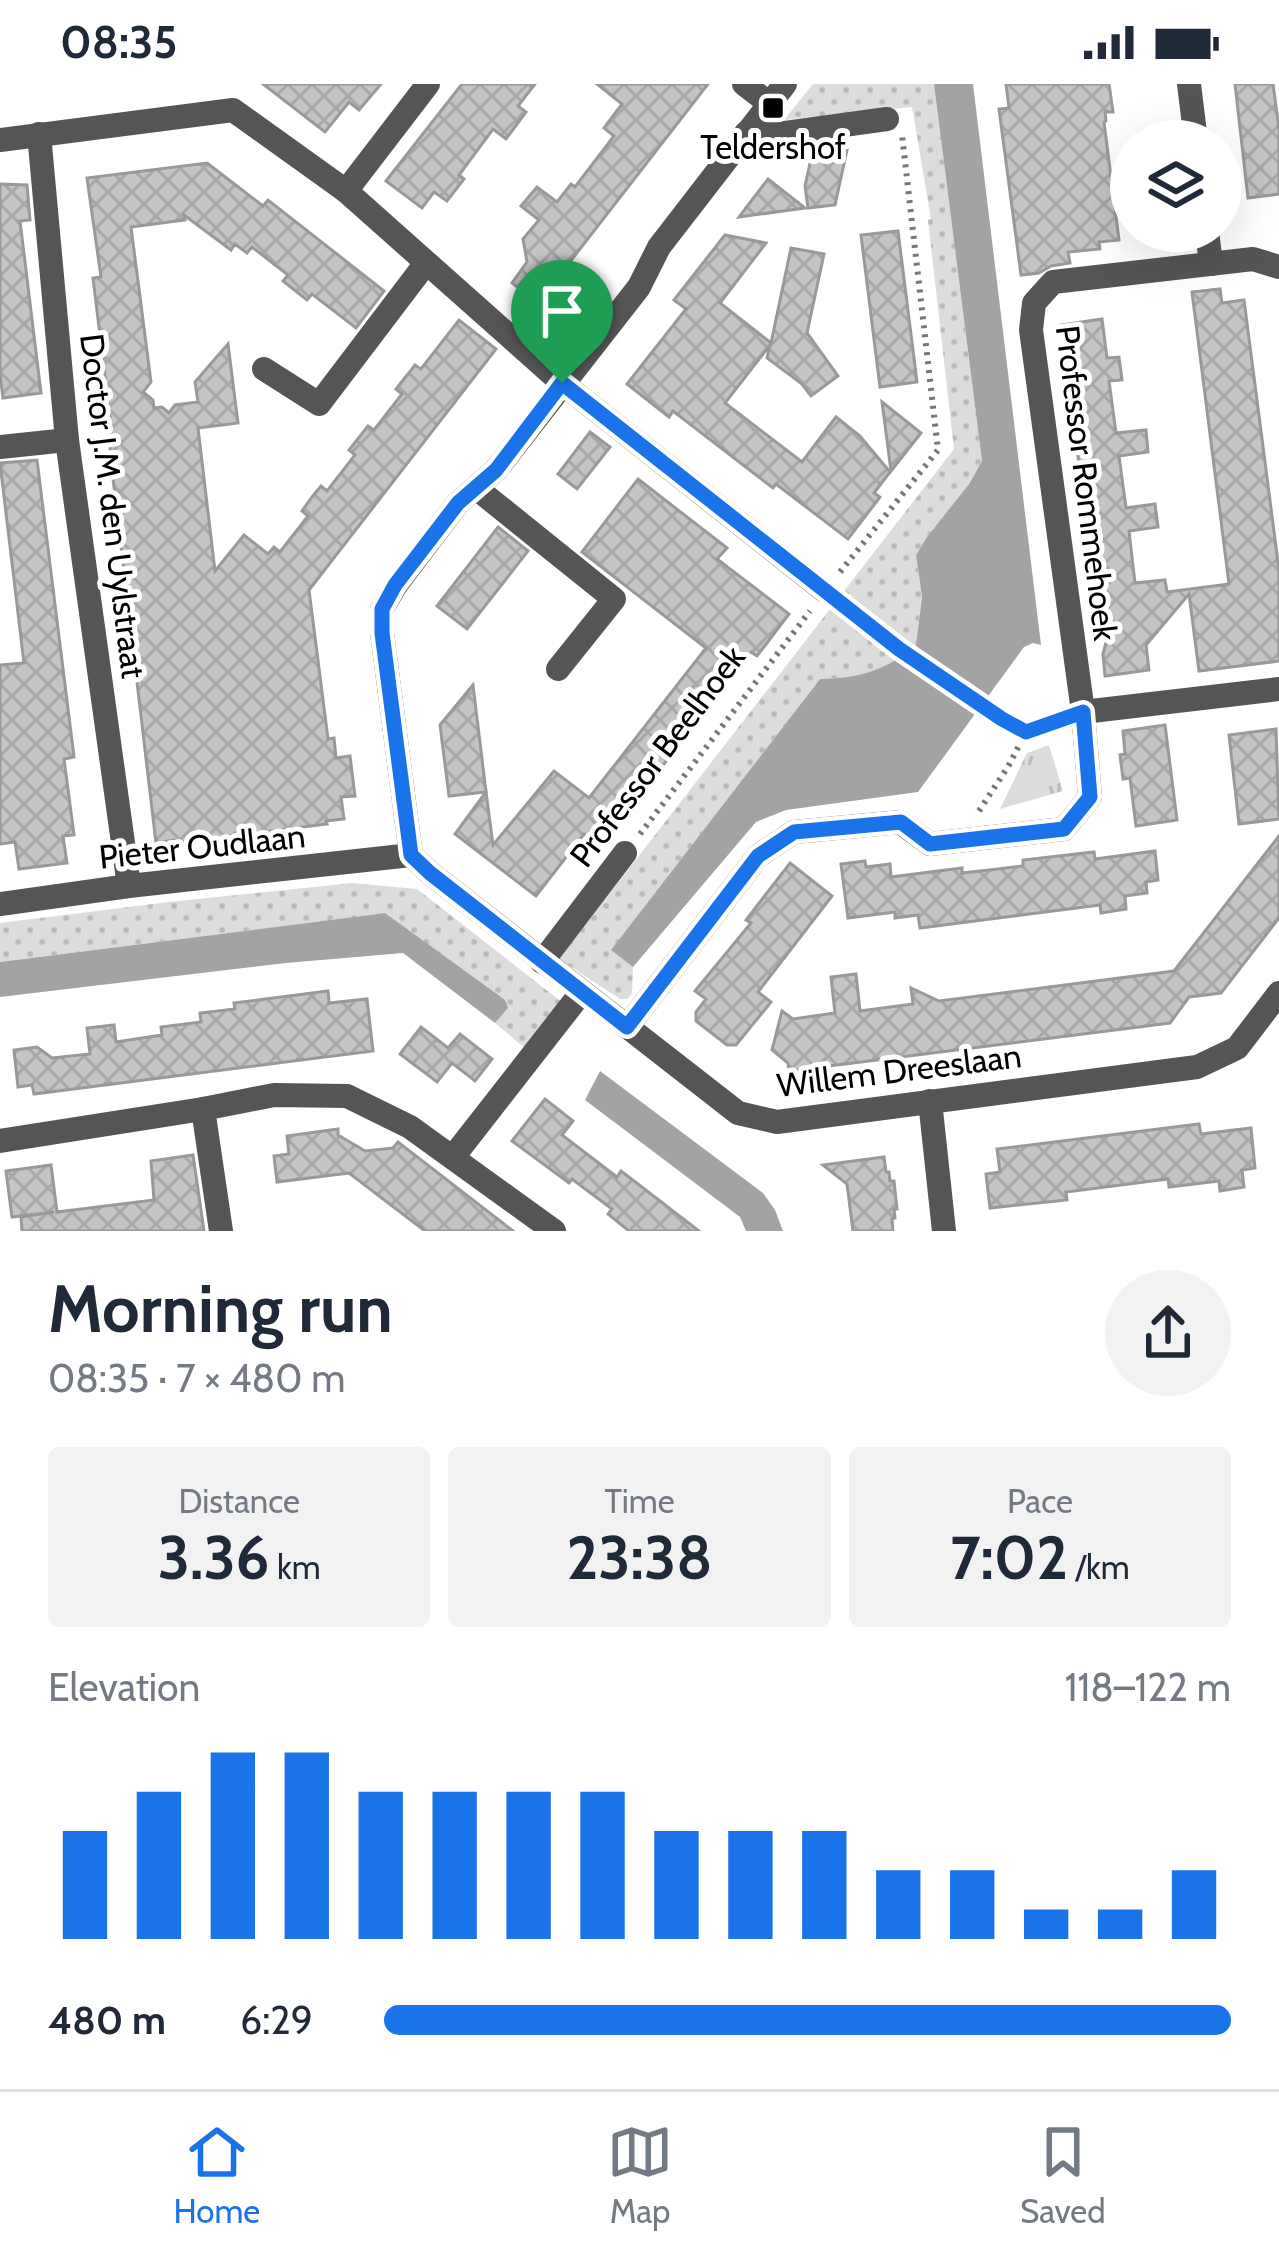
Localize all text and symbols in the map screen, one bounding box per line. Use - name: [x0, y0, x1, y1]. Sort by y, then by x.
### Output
- text: 08:35: [60, 15, 177, 69]
- marker: Teldershof: [760, 95, 786, 121]
- map controls: [1110, 120, 1242, 252]
- button: layers: [1110, 120, 1242, 252]
- place label: Teldershof: [700, 127, 846, 167]
- pin: [511, 260, 613, 383]
- icon: arrive: [529, 278, 595, 344]
- street label: Professor Rommehoek: [1048, 323, 1126, 643]
- street label: Doctor J.M. den Uylstraat: [72, 331, 154, 681]
- street label: Professor Beelhoek: [561, 637, 753, 874]
- street label: Pieter Oudlaan: [97, 815, 307, 877]
- street label: Willem Dreeslaan: [775, 1035, 1023, 1105]
- text: Morning run: [48, 1268, 393, 1349]
- button: share: [1105, 1270, 1231, 1396]
- text: 08:35 · 7 × 480 m: [48, 1354, 345, 1402]
- text: Distance: [178, 1481, 300, 1521]
- text: Time: [604, 1481, 675, 1521]
- text: Pace: [1007, 1481, 1073, 1521]
- text: 3.36: [158, 1521, 269, 1594]
- text: 23:38: [567, 1521, 712, 1594]
- text: 7:02: [950, 1521, 1068, 1594]
- text: km: [269, 1547, 321, 1587]
- text: /km: [1068, 1547, 1130, 1587]
- text: Elevation: [48, 1663, 200, 1711]
- text: 118–122 m: [1065, 1663, 1231, 1711]
- text: 480 m: [48, 1996, 166, 2044]
- text: 6:29: [240, 1996, 313, 2044]
- tab: Home: [173, 2119, 260, 2231]
- tab: Map: [607, 2119, 673, 2231]
- tab: Saved: [1020, 2119, 1106, 2231]

